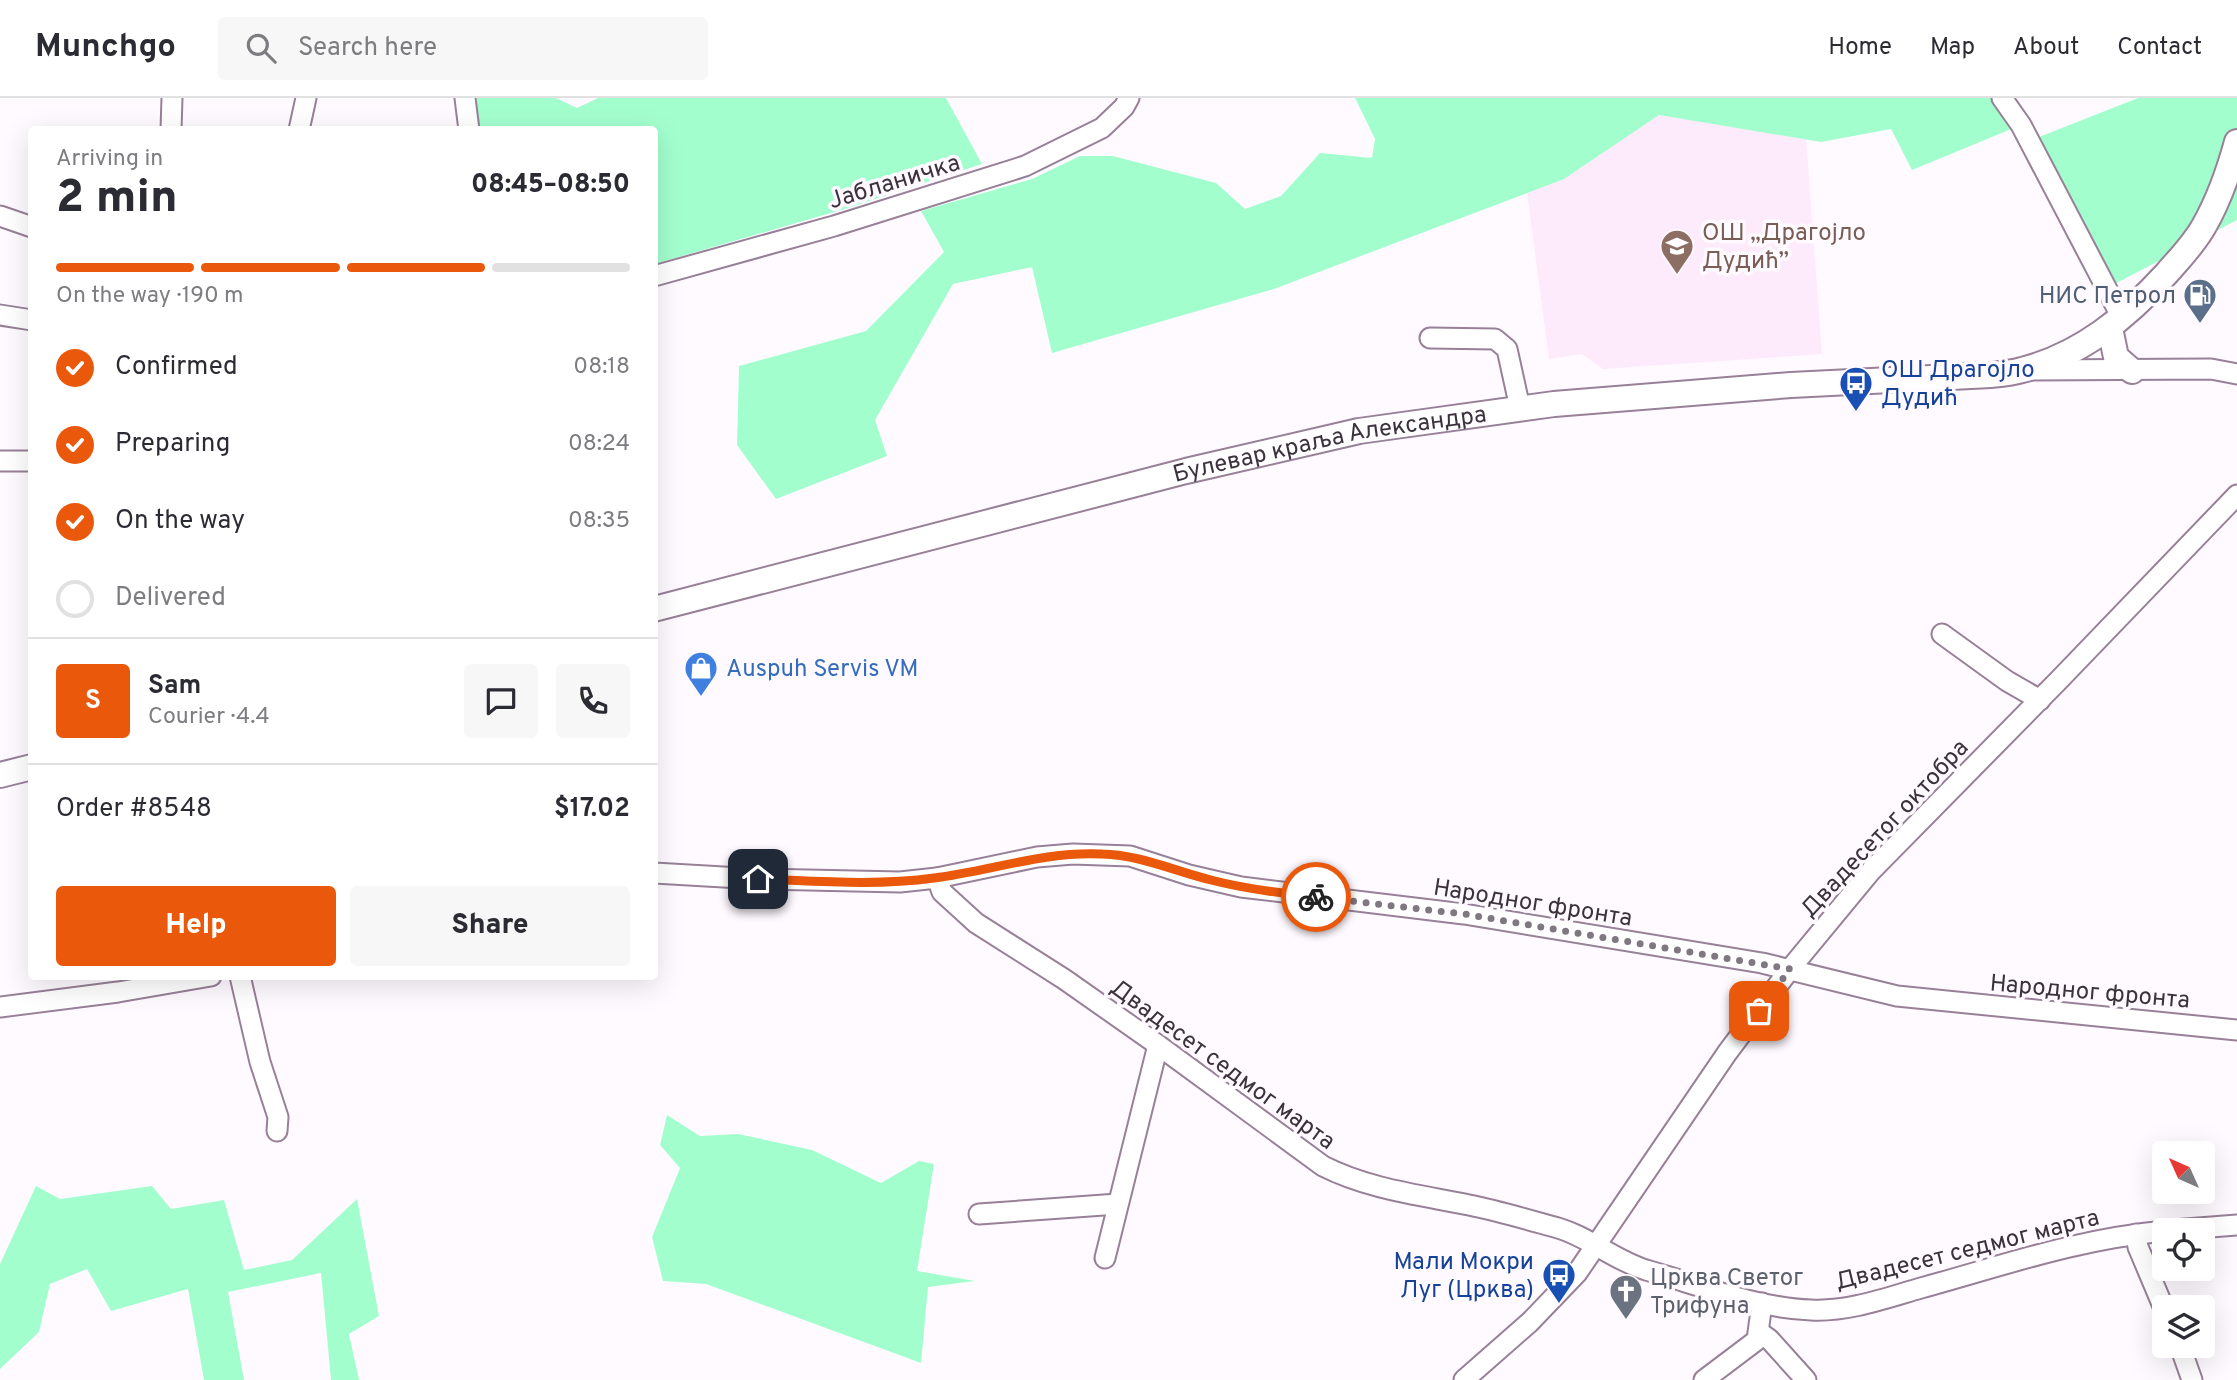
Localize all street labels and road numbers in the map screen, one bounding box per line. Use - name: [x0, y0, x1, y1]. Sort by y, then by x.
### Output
- street label: Јабланичка: [825, 149, 964, 217]
- street label: Булевар краља Александра: [1170, 401, 1489, 491]
- street label: Двадесетог октобра: [1795, 734, 1976, 925]
- street label: Народног фронта: [1431, 873, 1634, 935]
- street label: Народног фронта: [1988, 969, 2191, 1017]
- street label: Двадесет седмог марта: [1103, 974, 1340, 1157]
- street label: Двадесет седмог марта: [1832, 1204, 2103, 1298]

